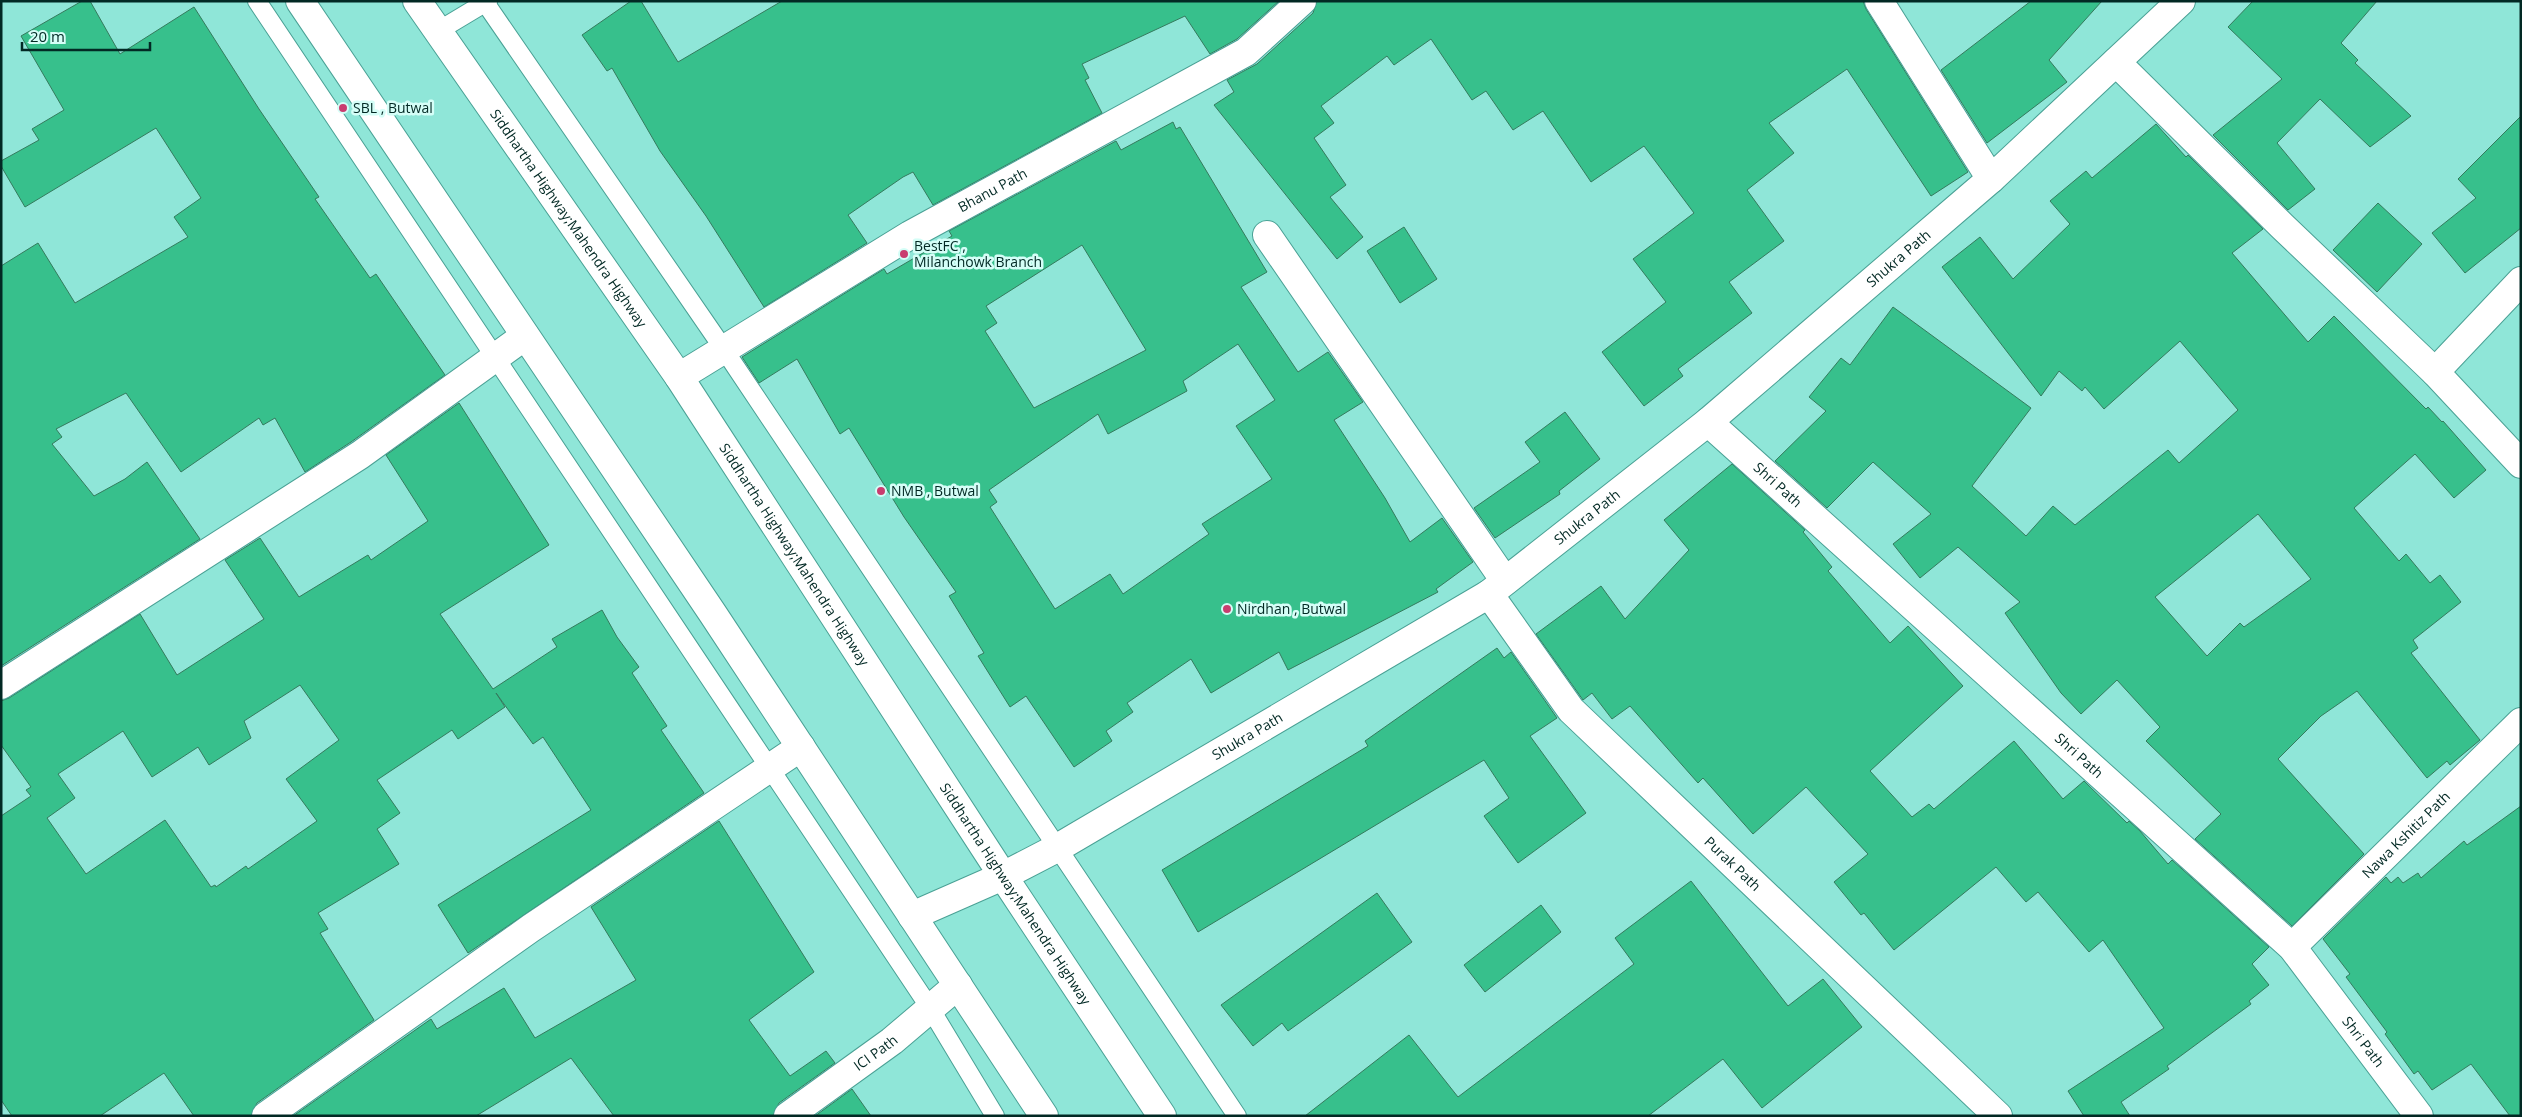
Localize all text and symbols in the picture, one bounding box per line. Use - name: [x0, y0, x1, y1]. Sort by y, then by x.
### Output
- scale bar: [22, 20, 150, 52]
- text: 20 m: [30, 26, 65, 46]
- place label: SBL , Butwal: [353, 98, 433, 117]
- marker: SBL , Butwal: [337, 102, 349, 114]
- street label: Siddhartha Highway;Mahendra Highway: [486, 105, 652, 332]
- street label: Bhanu Path: [954, 163, 1030, 216]
- street label: Shukra Path: [1862, 225, 1934, 291]
- place label: BestFC , Milanchowk Branch: [914, 236, 1042, 271]
- marker: BestFC , Milanchowk Branch: [898, 248, 910, 260]
- street label: Siddhartha Highway;Mahendra Highway: [715, 439, 875, 670]
- street label: Shri Path: [1750, 458, 1807, 511]
- place label: NMB , Butwal: [891, 481, 979, 500]
- marker: NMB , Butwal: [875, 485, 887, 497]
- street label: Shukra Path: [1550, 485, 1624, 549]
- place label: Nirdhan , Butwal: [1237, 599, 1346, 618]
- marker: Nirdhan , Butwal: [1221, 603, 1233, 615]
- street label: Shukra Path: [1208, 707, 1286, 764]
- street label: Shri Path: [2051, 728, 2108, 782]
- street label: Siddhartha Highway;Mahendra Highway: [936, 779, 1096, 1009]
- street label: Nawa Kshitiz Path: [2358, 787, 2454, 882]
- street label: Purak Path: [1701, 832, 1765, 895]
- street label: Shri Path: [2338, 1012, 2389, 1071]
- street label: ICI Path: [849, 1030, 902, 1075]

